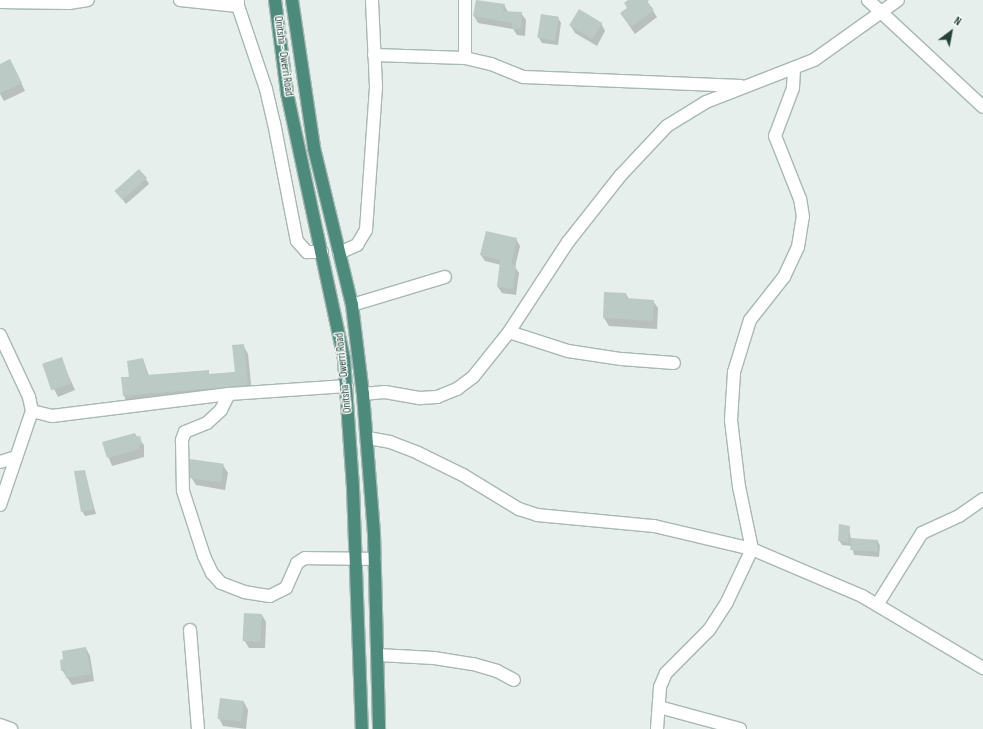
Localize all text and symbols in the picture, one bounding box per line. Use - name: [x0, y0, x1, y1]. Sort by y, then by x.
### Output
- north arrow: [931, 12, 971, 52]
- text: N: [952, 14, 964, 28]
- street label: Onitsha - Owerri Road: [271, 15, 295, 97]
- street label: Onitsha - Owerri Road: [333, 332, 355, 414]

